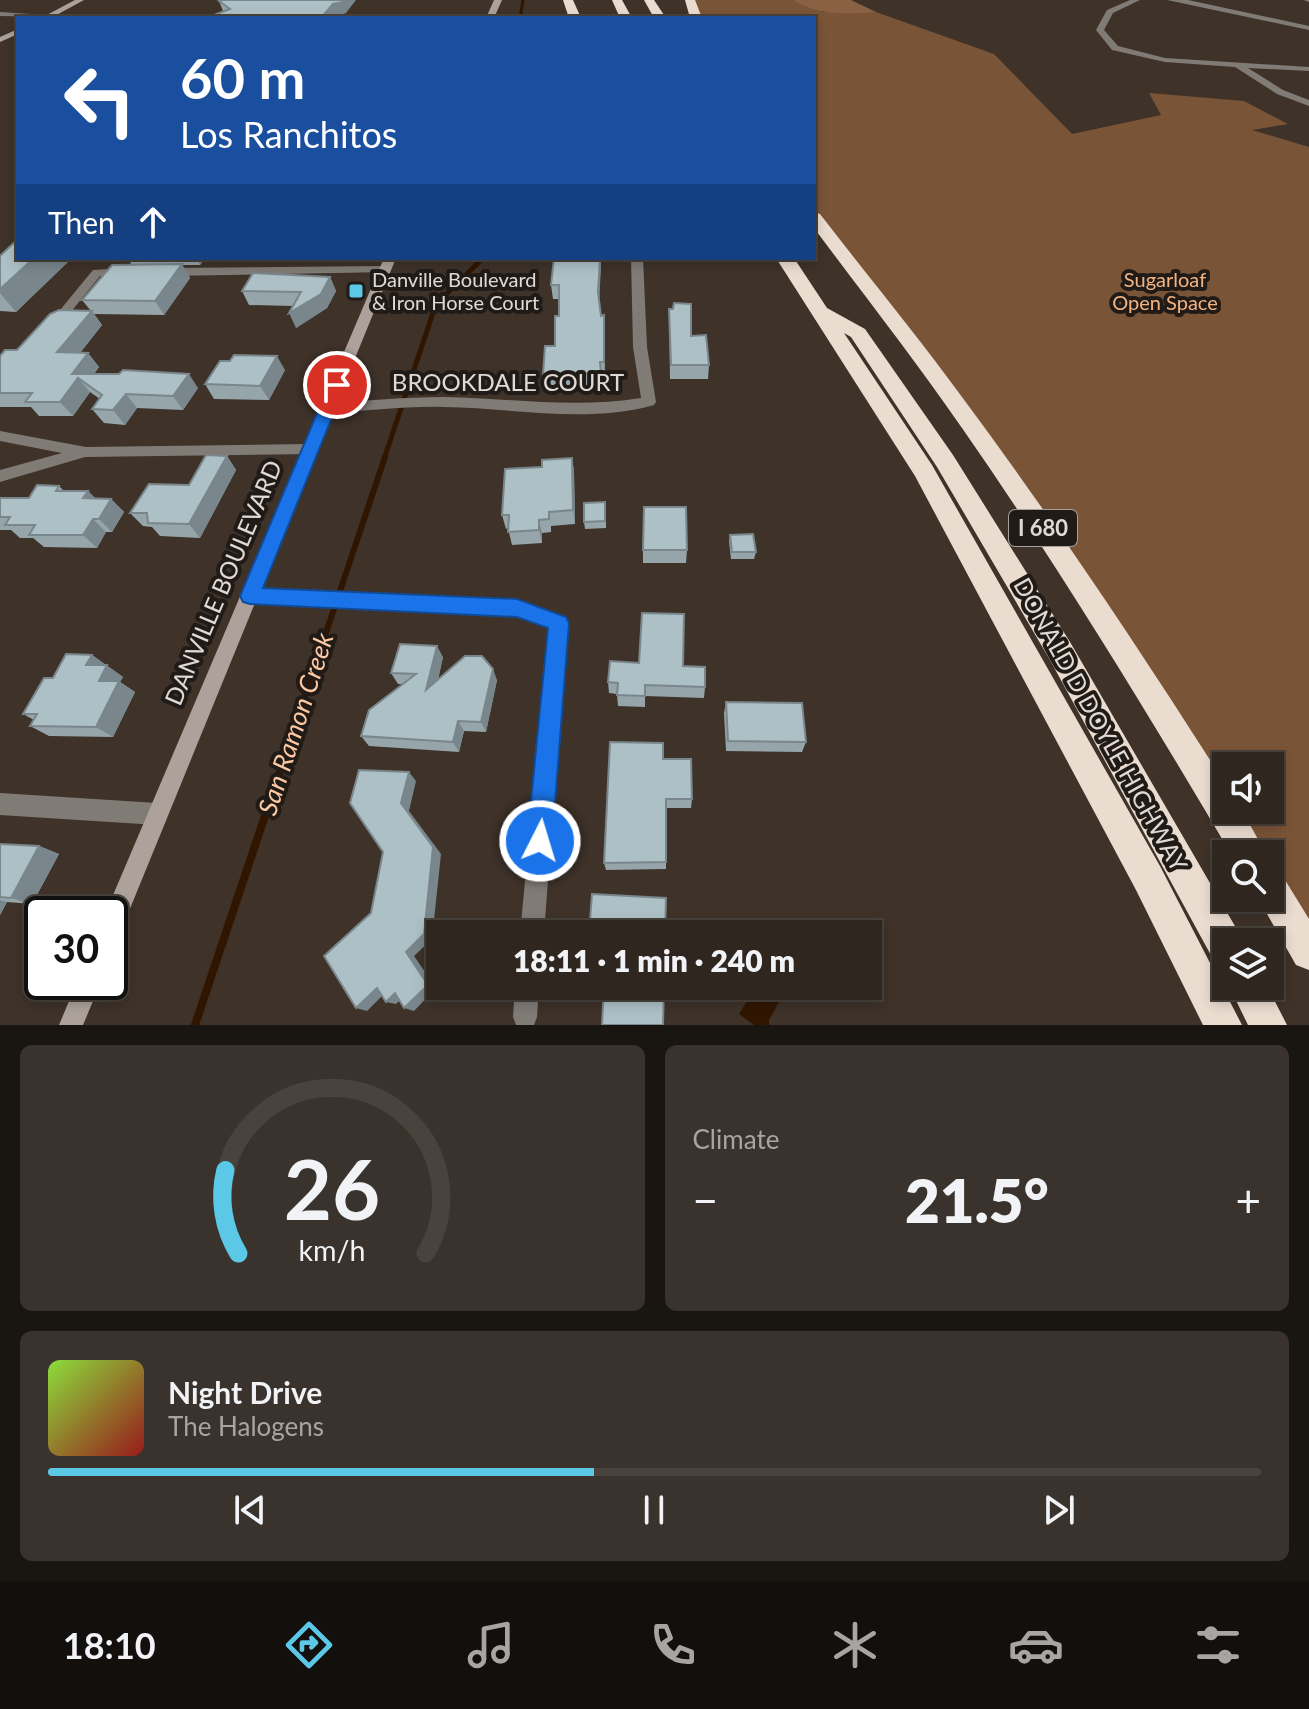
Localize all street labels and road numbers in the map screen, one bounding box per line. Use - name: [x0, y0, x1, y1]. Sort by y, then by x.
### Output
- street label: BROOKDALE COURT: [392, 367, 624, 396]
- street label: DANVILLE BOULEVARD: [158, 456, 287, 709]
- road number: I 680: [1009, 510, 1077, 546]
- street label: DONALD D DOYLE HIGHWAY: [1008, 572, 1194, 876]

